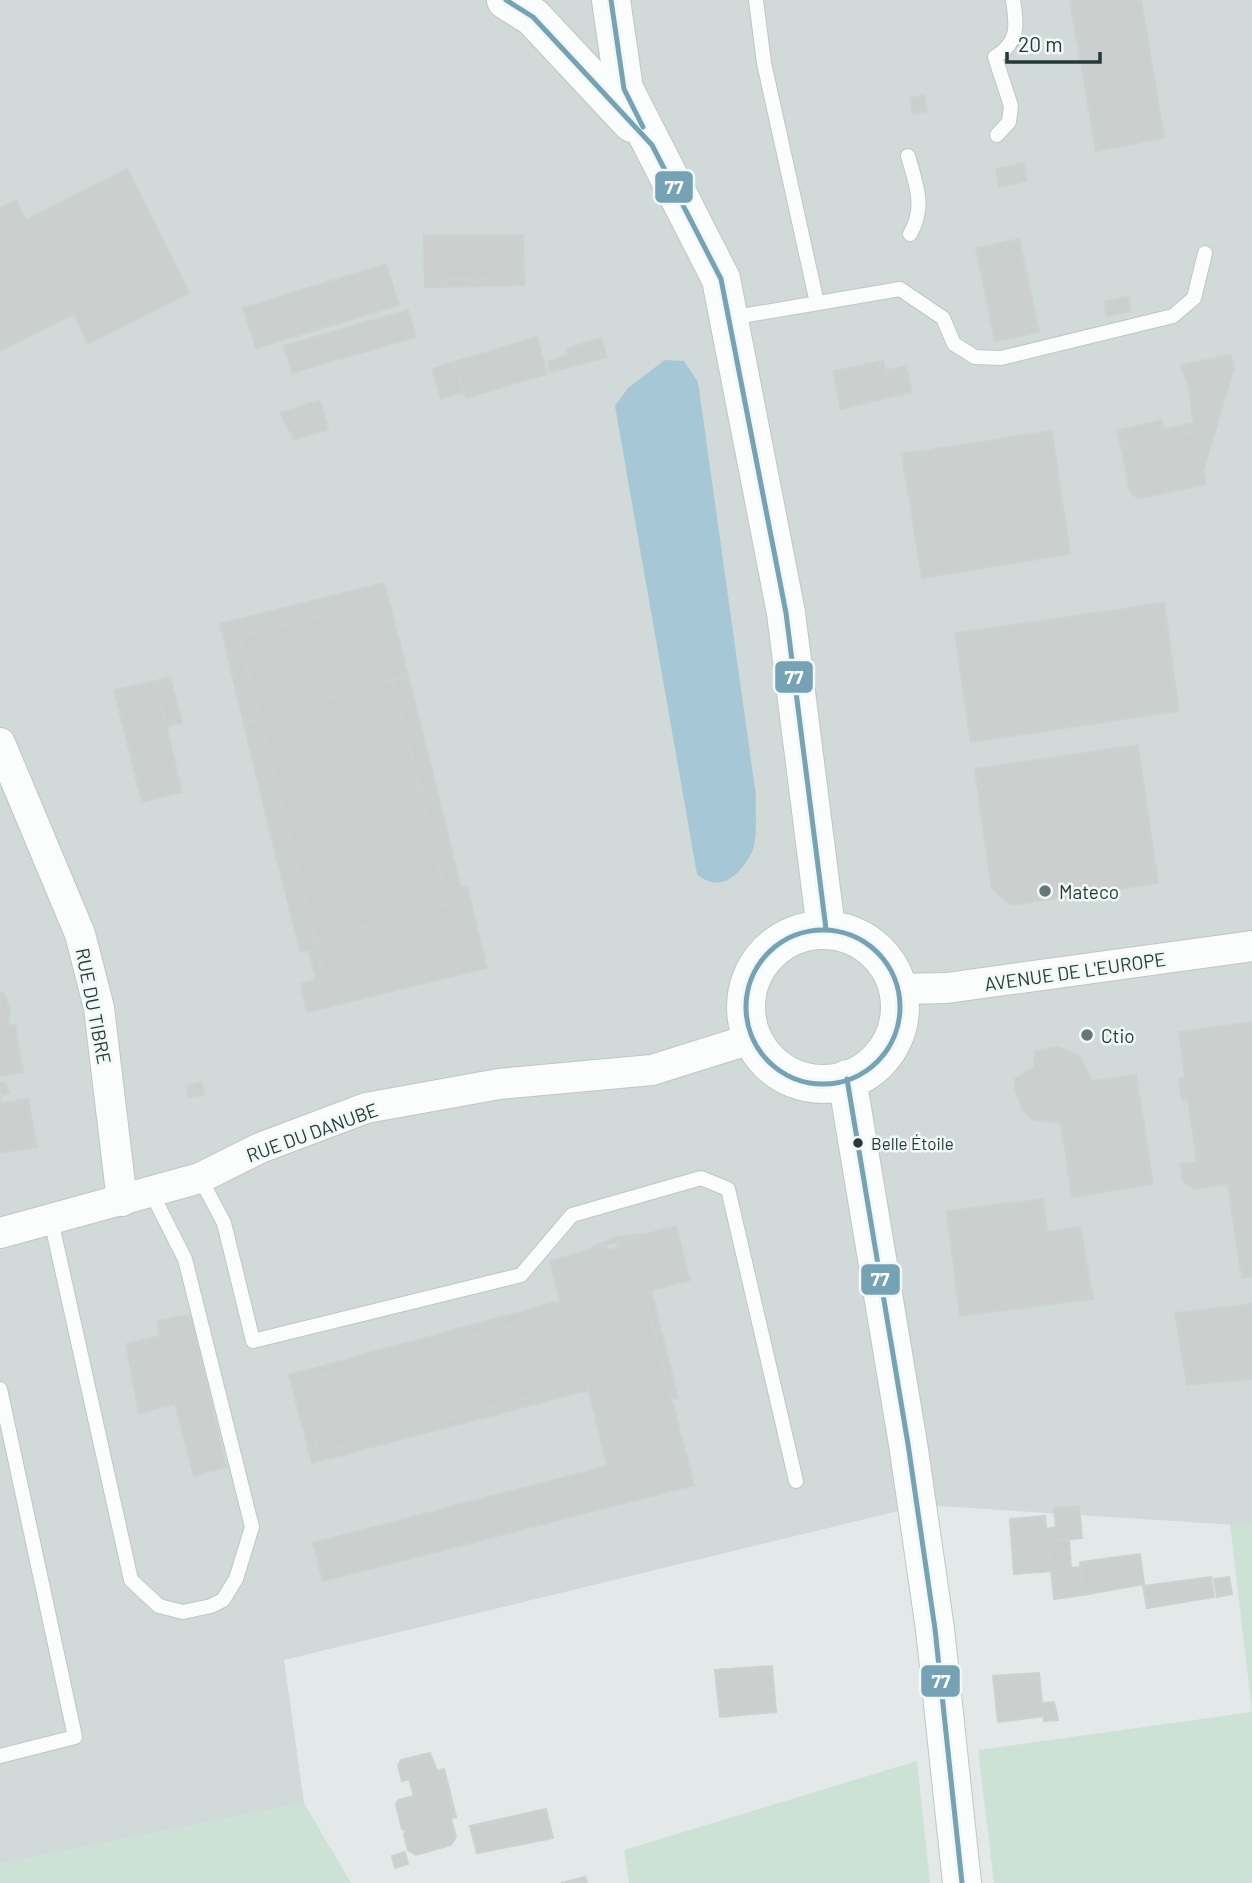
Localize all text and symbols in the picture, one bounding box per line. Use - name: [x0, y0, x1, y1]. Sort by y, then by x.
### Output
- scale bar: [1007, 21, 1100, 65]
- text: 20 m: [1018, 31, 1063, 56]
- line badge: 77: [654, 170, 694, 204]
- text: 77: [665, 175, 684, 198]
- line badge: 77: [774, 660, 814, 694]
- text: 77: [785, 665, 804, 688]
- place label: Mateco: [1059, 880, 1119, 903]
- marker: Mateco: [1037, 883, 1053, 899]
- street label: RUE DU TIBRE: [71, 946, 117, 1066]
- street label: AVENUE DE L'EUROPE: [983, 947, 1167, 995]
- place label: Ctio: [1101, 1024, 1135, 1047]
- marker: Ctio: [1079, 1027, 1095, 1043]
- street label: RUE DU DANUBE: [243, 1098, 381, 1166]
- place label: Belle Étoile: [871, 1133, 954, 1153]
- marker: Belle Étoile: [851, 1136, 865, 1150]
- line badge: 77: [860, 1263, 901, 1296]
- text: 77: [871, 1267, 890, 1290]
- line badge: 77: [920, 1664, 961, 1698]
- text: 77: [932, 1669, 951, 1692]

